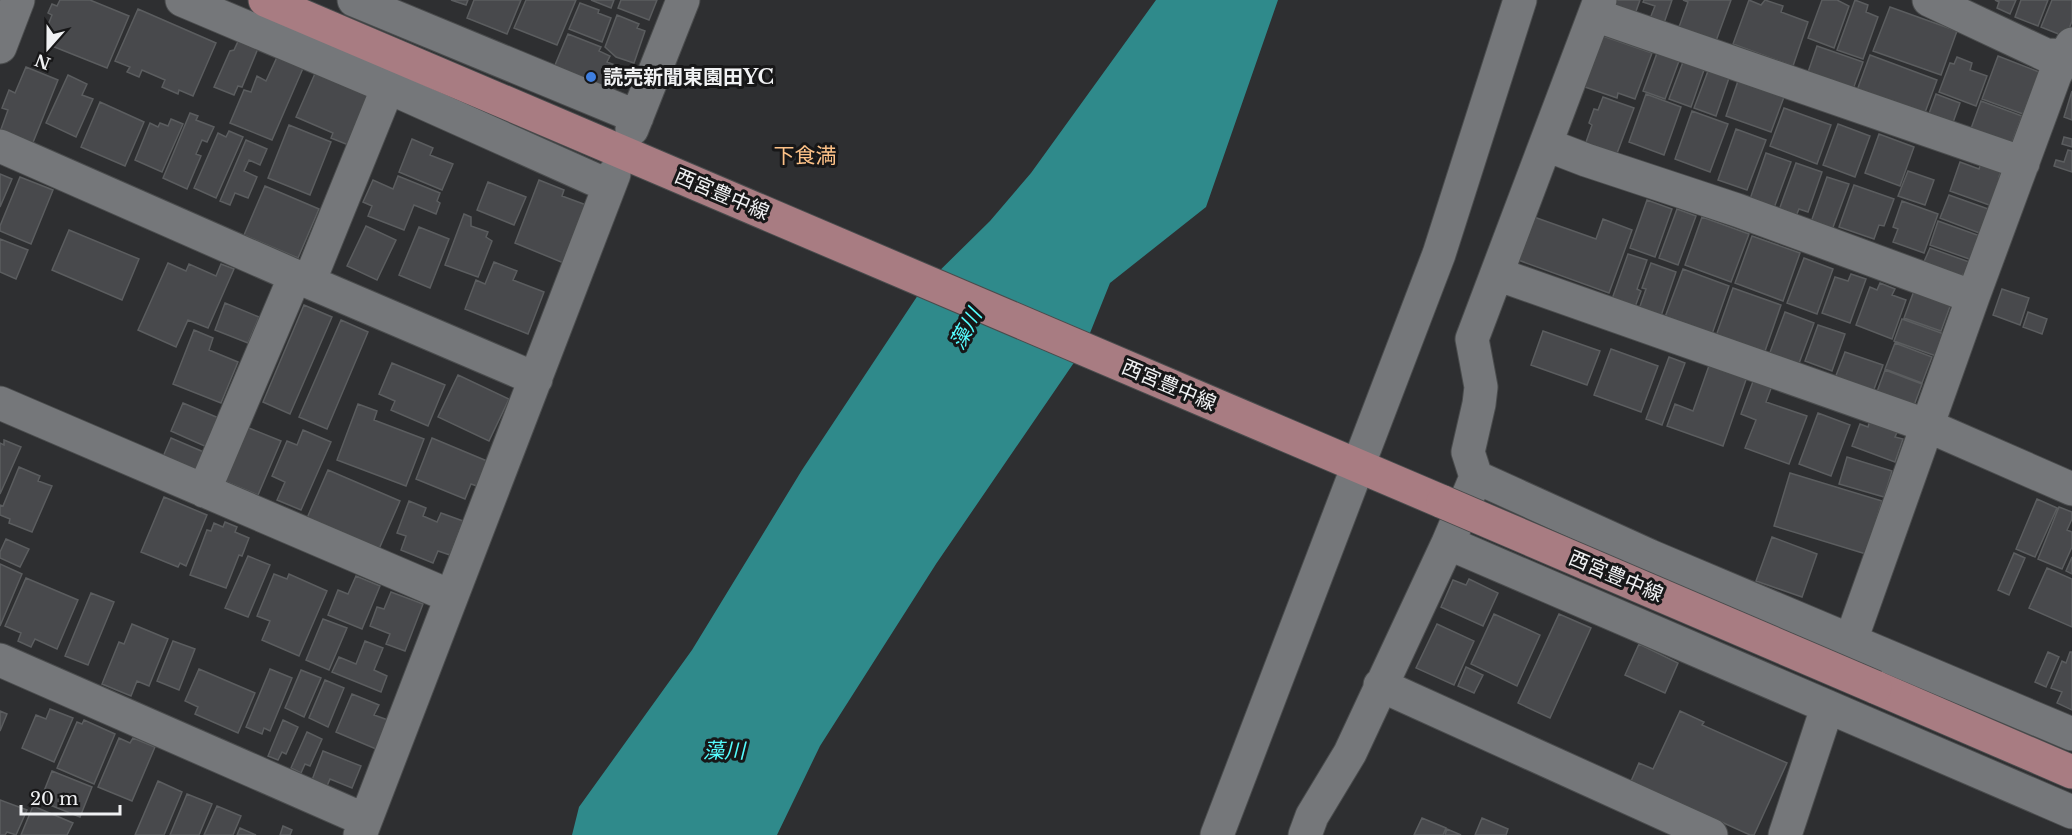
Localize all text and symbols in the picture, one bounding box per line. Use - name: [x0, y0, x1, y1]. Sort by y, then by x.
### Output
- north arrow: [18, 18, 78, 78]
- text: N: [32, 50, 53, 74]
- place label: 読売新聞東園田YC: [603, 65, 774, 89]
- marker: 読売新聞東園田YC: [584, 70, 598, 84]
- district label: 下食満: [774, 143, 837, 169]
- street label: 西宮豊中線: [671, 163, 773, 225]
- water label: 藻川: [944, 303, 989, 354]
- street label: 西宮豊中線: [1118, 354, 1220, 416]
- street label: 西宮豊中線: [1565, 545, 1667, 607]
- water label: 藻川: [703, 738, 747, 764]
- scale bar: [21, 778, 120, 816]
- text: 20 m: [30, 788, 78, 810]

